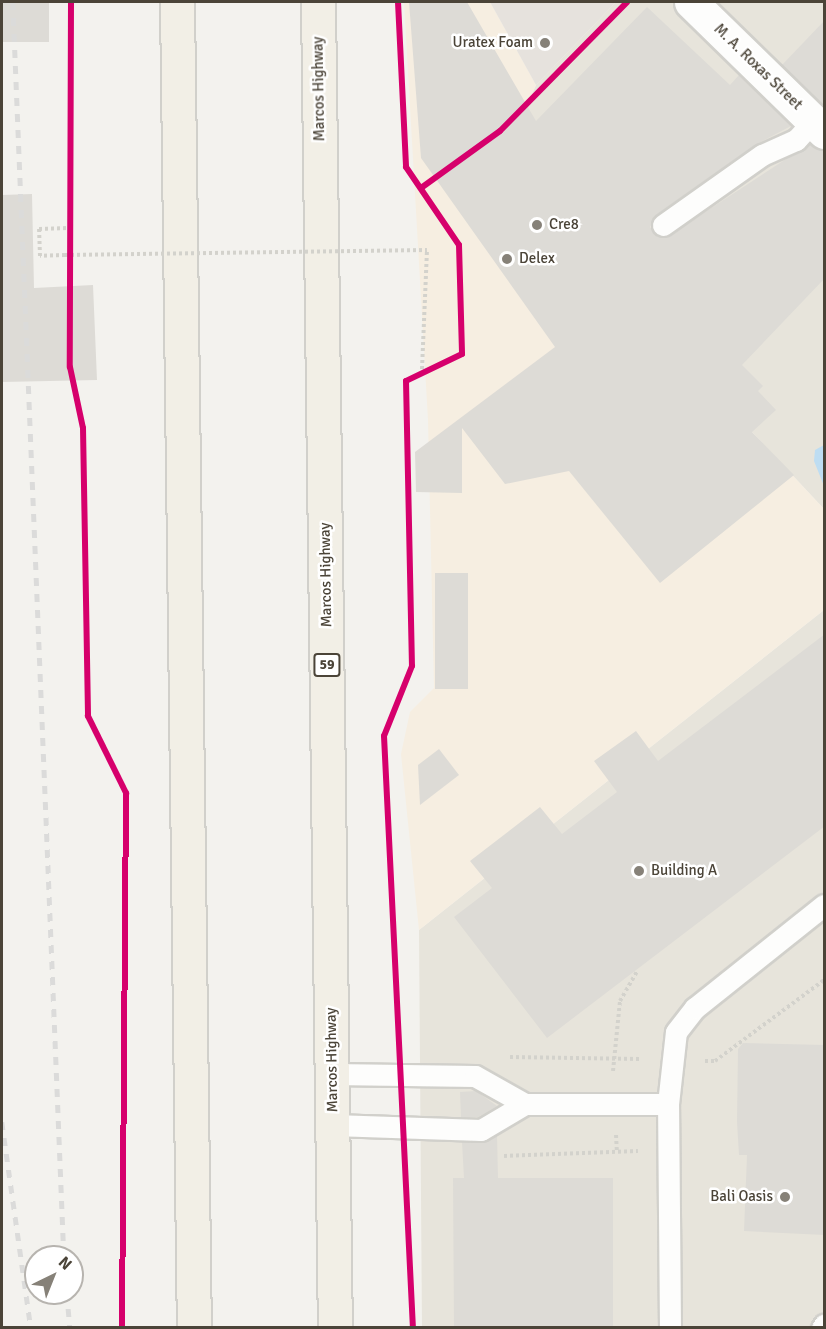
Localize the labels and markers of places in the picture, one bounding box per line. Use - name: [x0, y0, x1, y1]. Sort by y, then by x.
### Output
- place label: Uratex Foam: [453, 34, 533, 52]
- marker: Uratex Foam: [538, 36, 552, 50]
- place label: Cre8: [549, 216, 579, 234]
- marker: Cre8: [530, 218, 544, 232]
- place label: Delex: [519, 250, 555, 268]
- marker: Delex: [500, 252, 514, 266]
- place label: Building A: [651, 862, 717, 880]
- marker: Building A: [632, 864, 646, 878]
- place label: Bali Oasis: [710, 1188, 773, 1206]
- marker: Bali Oasis: [778, 1190, 792, 1204]

